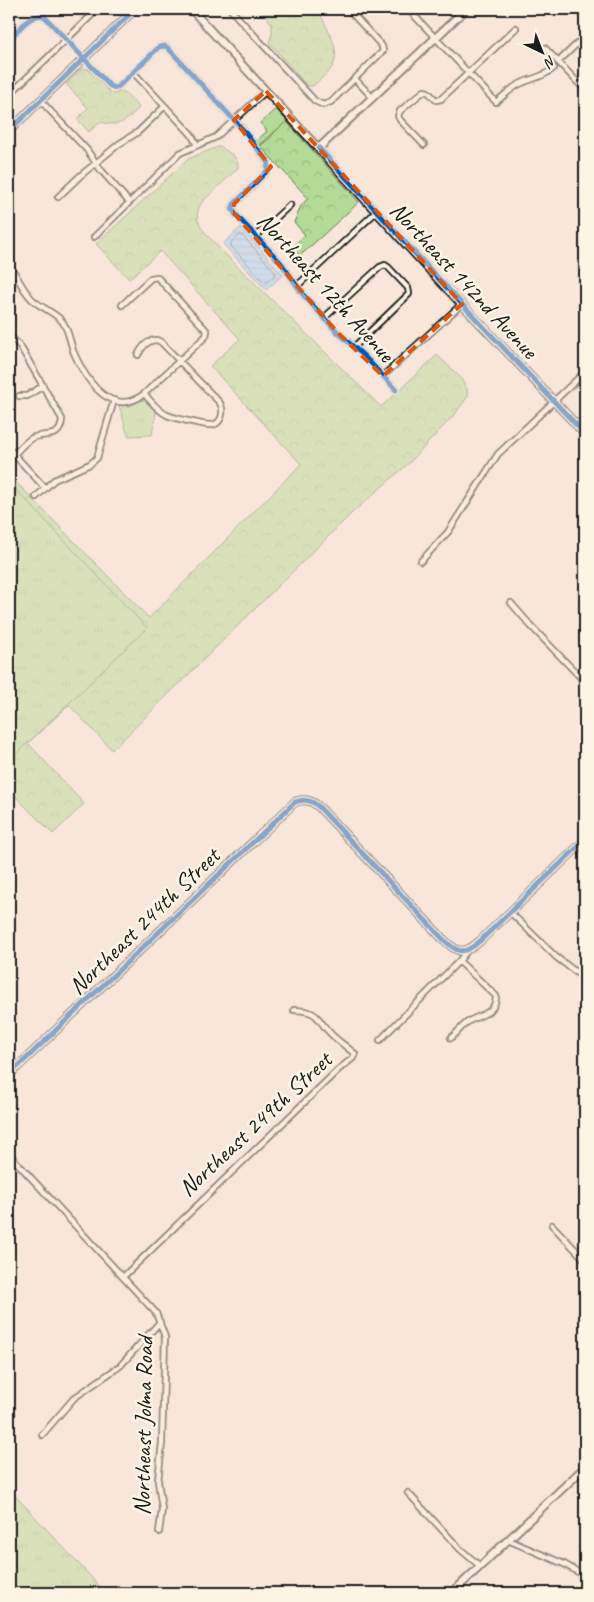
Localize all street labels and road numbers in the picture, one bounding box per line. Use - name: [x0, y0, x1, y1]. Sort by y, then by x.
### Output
- street label: Northeast 142nd Avenue: [384, 195, 546, 366]
- street label: Northeast 12th Avenue: [251, 206, 403, 370]
- street label: Northeast 244th Street: [62, 840, 227, 1001]
- street label: Northeast 249th Street: [172, 1044, 339, 1203]
- street label: Northeast Jolma Road: [126, 1333, 160, 1516]

